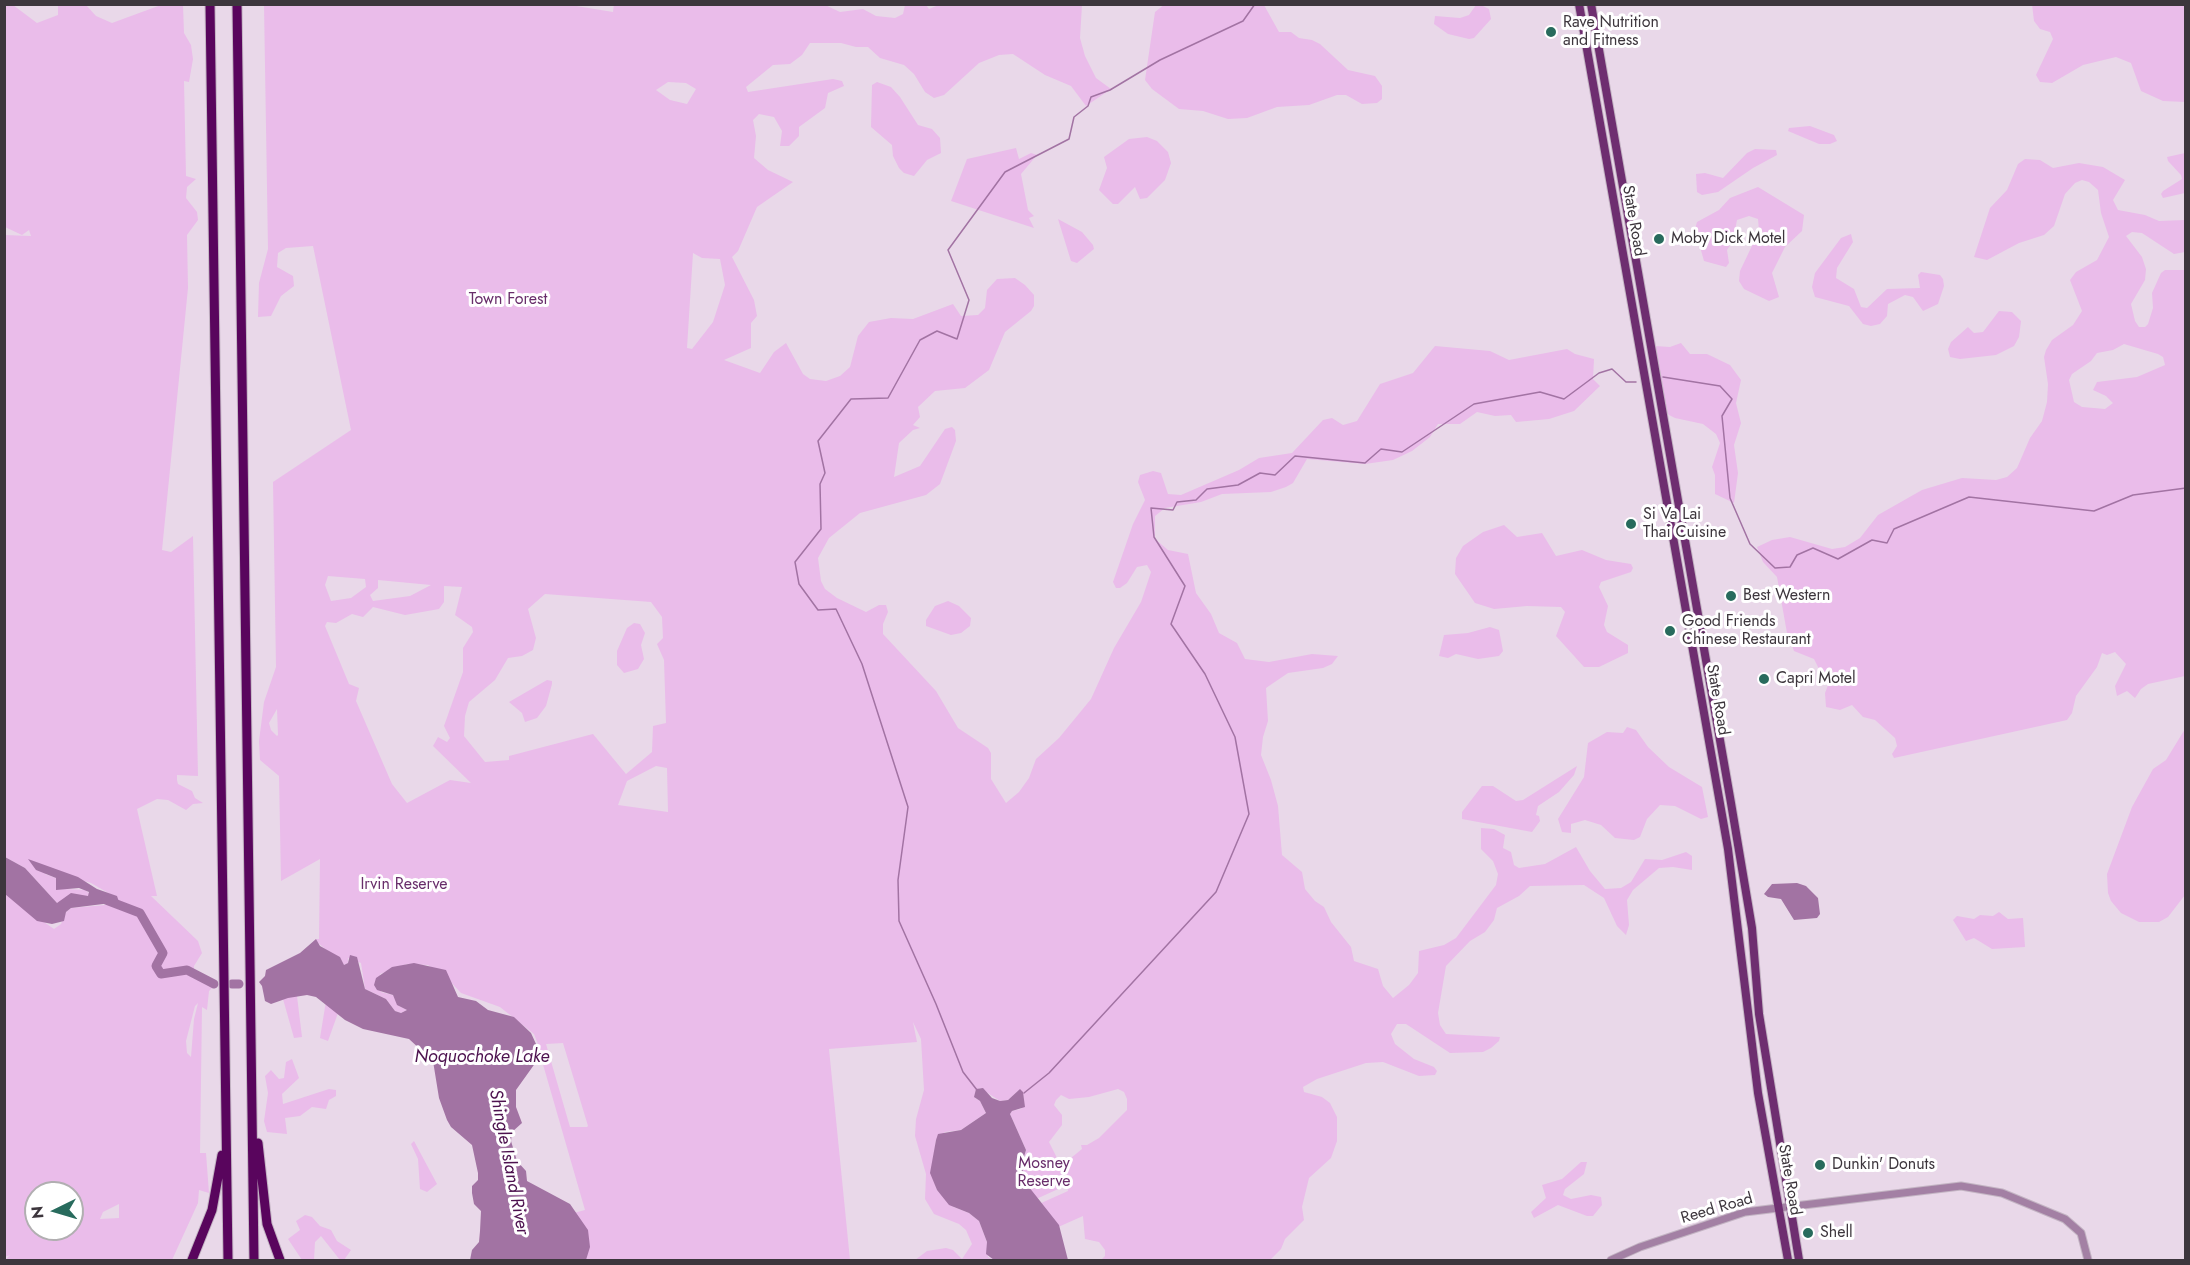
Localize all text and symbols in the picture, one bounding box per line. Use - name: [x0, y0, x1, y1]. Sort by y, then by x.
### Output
- place label: Rave Nutrition and Fitness: [1563, 13, 1659, 51]
- marker: Rave Nutrition and Fitness: [1544, 25, 1558, 39]
- street label: State Road: [1617, 184, 1649, 258]
- place label: Moby Dick Motel: [1671, 229, 1785, 249]
- marker: Moby Dick Motel: [1652, 232, 1666, 246]
- park label: Town Forest: [469, 290, 547, 310]
- place label: Si Va Lai Thai Cuisine: [1643, 505, 1726, 543]
- marker: Si Va Lai Thai Cuisine: [1624, 517, 1638, 531]
- place label: Best Western: [1743, 586, 1830, 606]
- marker: Best Western: [1724, 589, 1738, 603]
- place label: Good Friends Chinese Restaurant: [1682, 612, 1811, 650]
- marker: Good Friends Chinese Restaurant: [1663, 624, 1677, 638]
- street label: State Road: [1701, 663, 1733, 737]
- place label: Capri Motel: [1776, 669, 1856, 689]
- marker: Capri Motel: [1757, 672, 1771, 686]
- park label: Irvin Reserve: [360, 875, 448, 895]
- water label: Noquochoke Lake: [415, 1047, 549, 1069]
- water label: Shingle Island River: [483, 1088, 533, 1236]
- street label: State Road: [1773, 1143, 1805, 1217]
- park label: Mosney Reserve: [1018, 1154, 1070, 1192]
- place label: Dunkin' Donuts: [1832, 1155, 1935, 1175]
- marker: Dunkin' Donuts: [1813, 1158, 1827, 1172]
- north arrow: [24, 1181, 84, 1241]
- street label: Reed Road: [1679, 1190, 1755, 1228]
- text: N: [26, 1205, 50, 1220]
- place label: Shell: [1820, 1223, 1853, 1243]
- marker: Shell: [1801, 1226, 1815, 1240]

